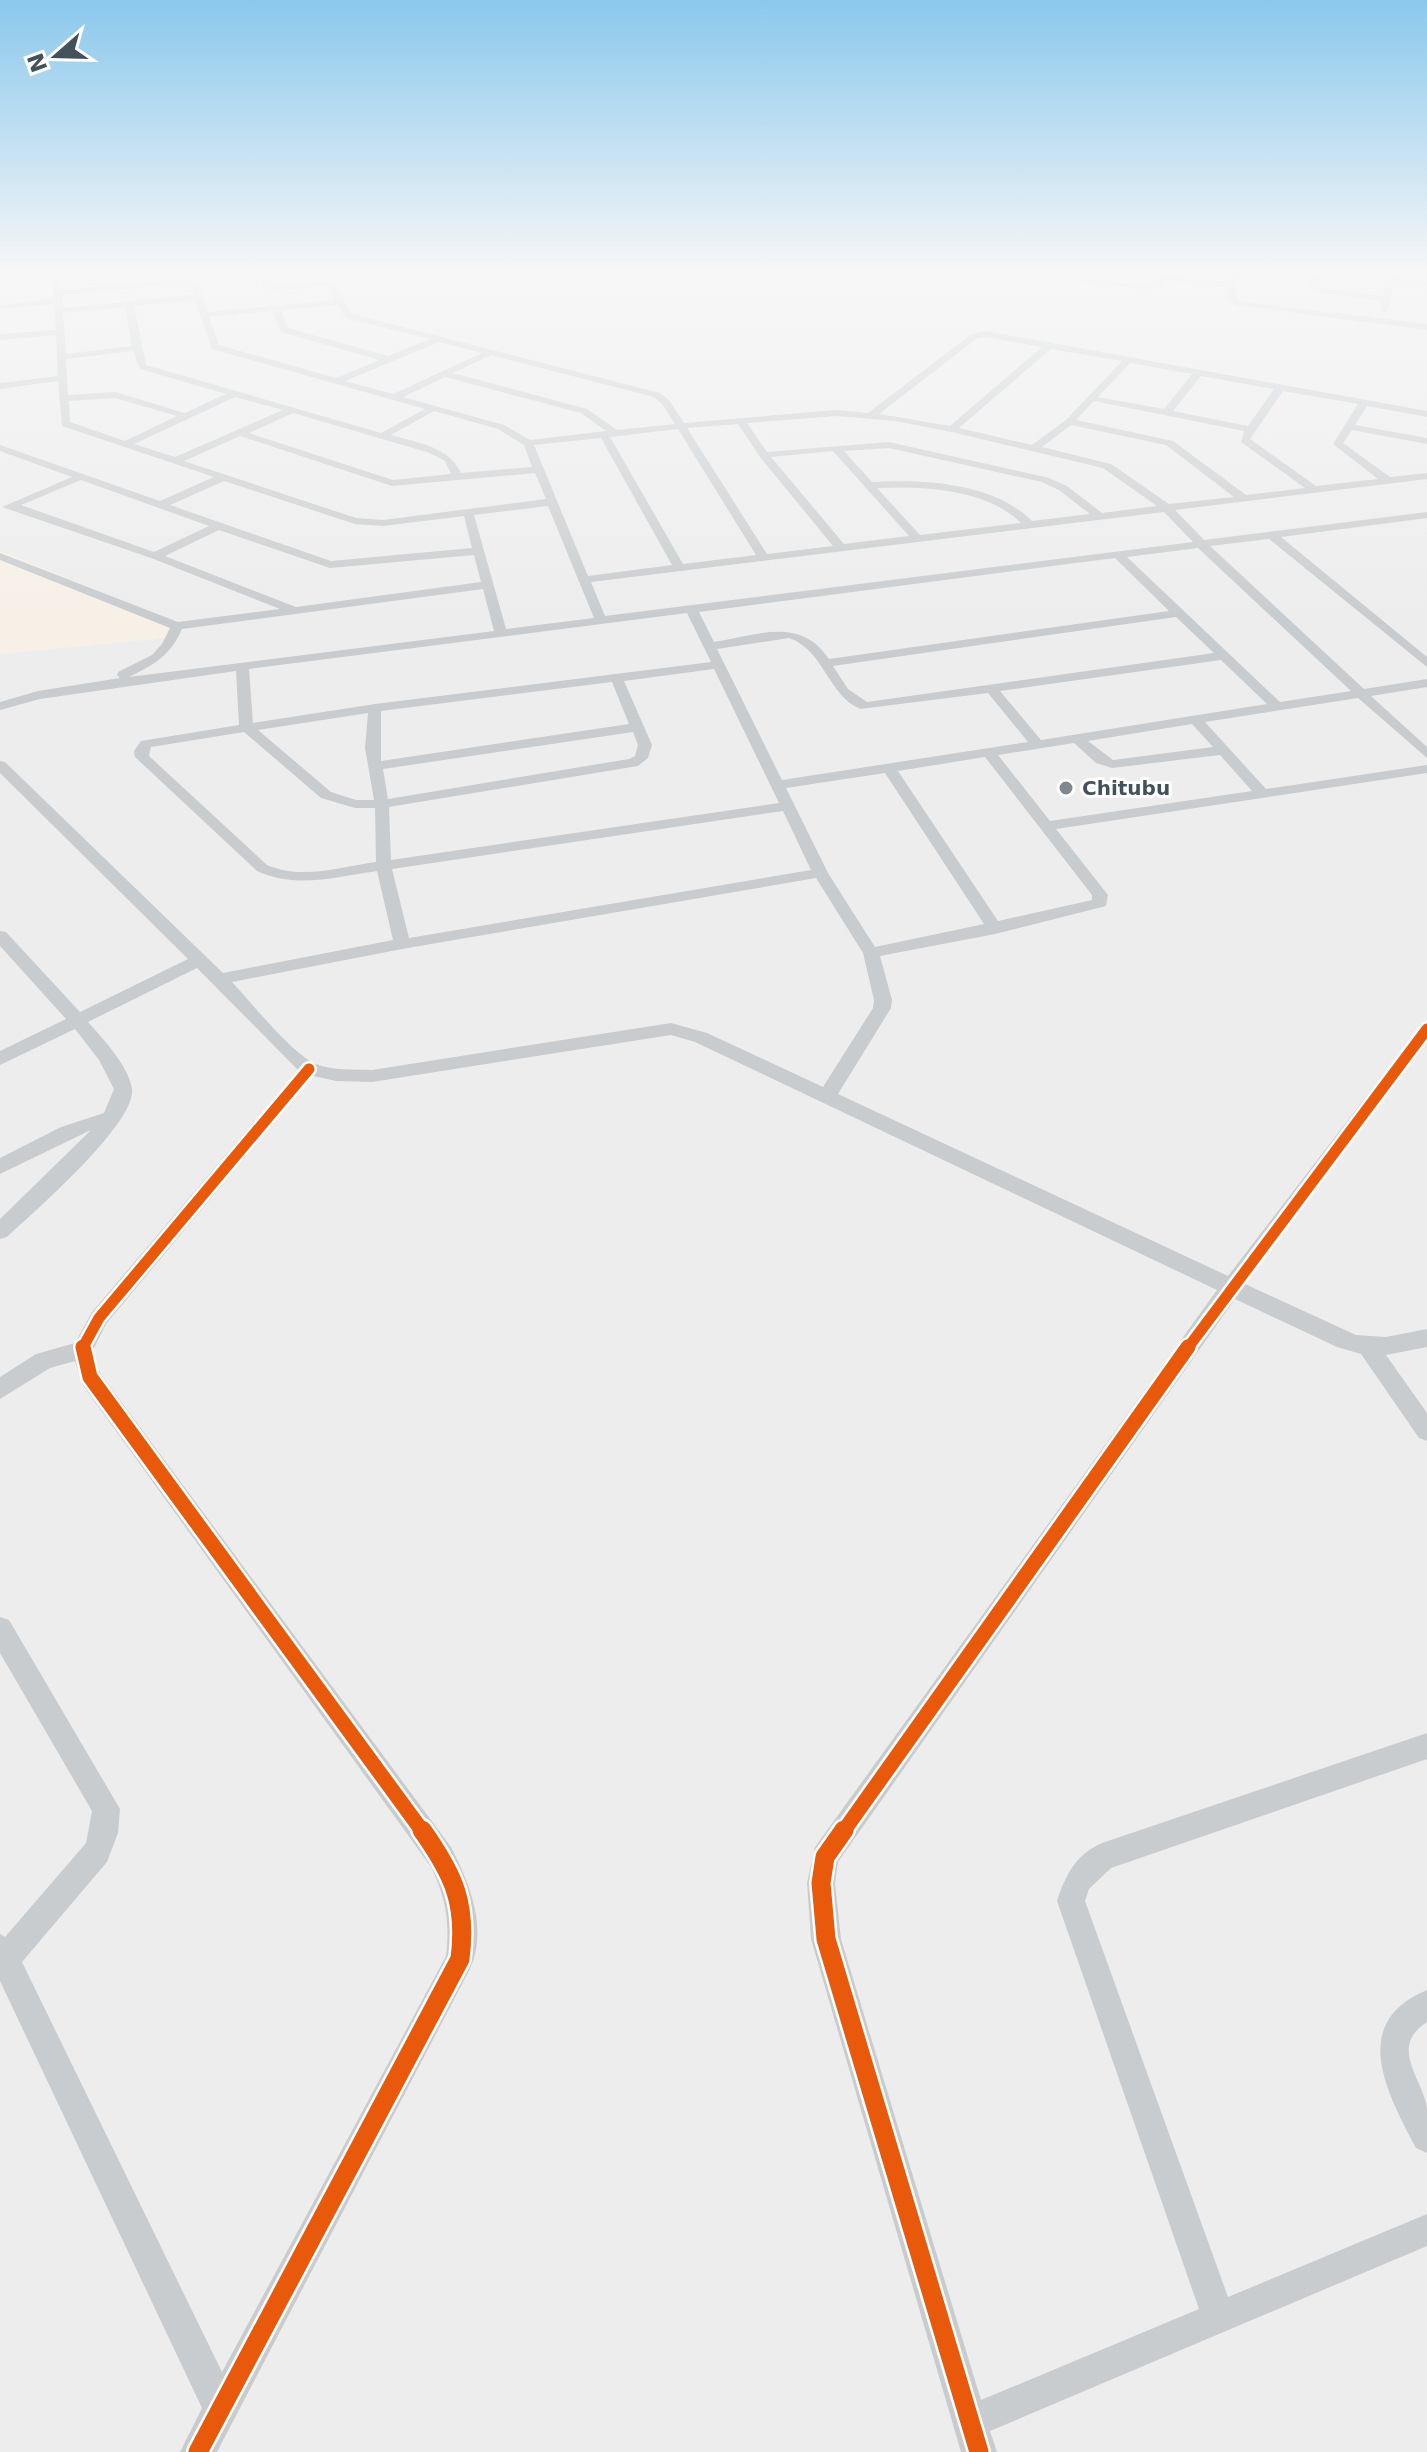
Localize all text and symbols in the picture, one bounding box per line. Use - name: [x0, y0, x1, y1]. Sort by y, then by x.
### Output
- north arrow: [16, 16, 96, 96]
- text: N: [23, 50, 53, 76]
- place label: Chitubu: [1082, 776, 1170, 800]
- marker: Chitubu: [1057, 779, 1075, 797]

